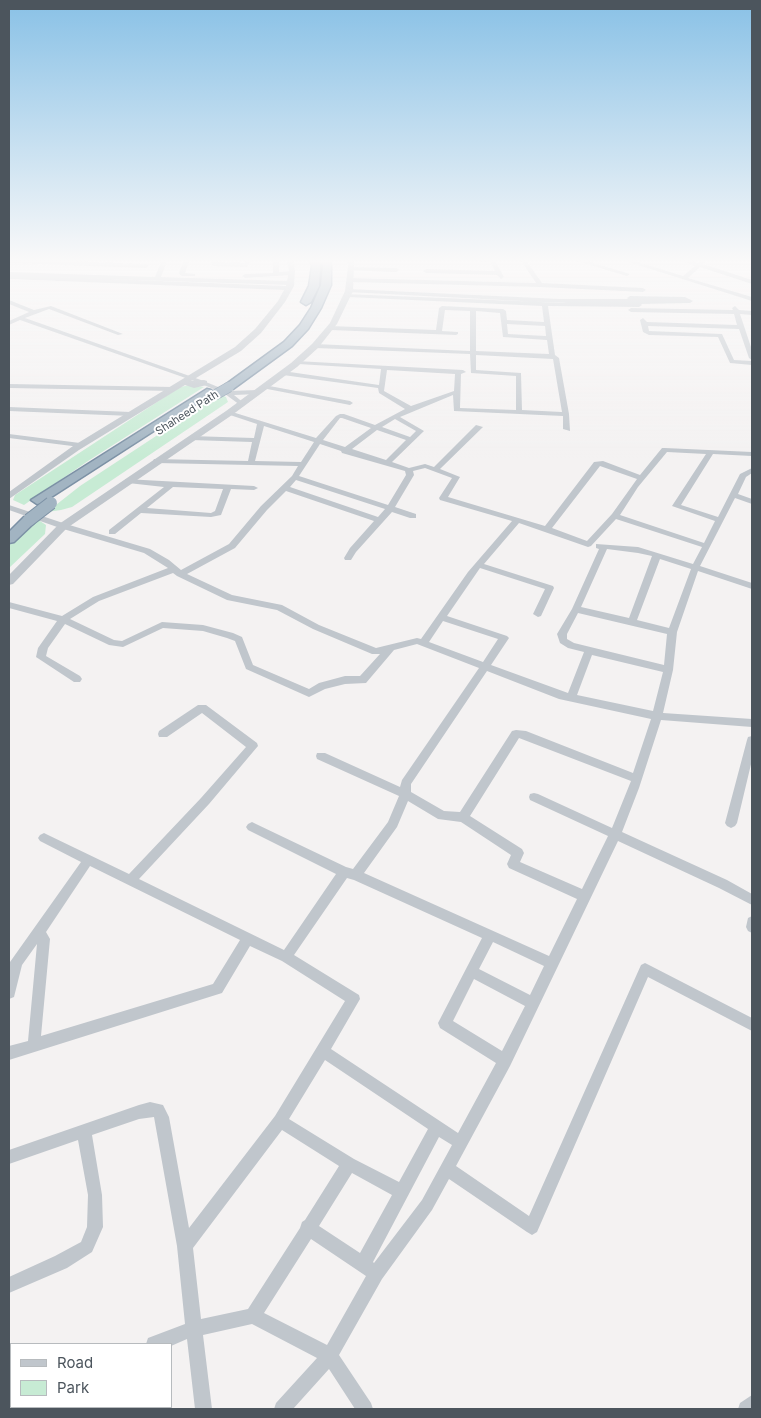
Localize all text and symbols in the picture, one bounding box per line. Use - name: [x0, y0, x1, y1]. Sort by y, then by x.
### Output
- street label: Shaheed Path: [153, 388, 221, 438]
- legend: [10, 1343, 172, 1408]
- text: Road: [57, 1353, 93, 1372]
- text: Park: [57, 1378, 89, 1397]

